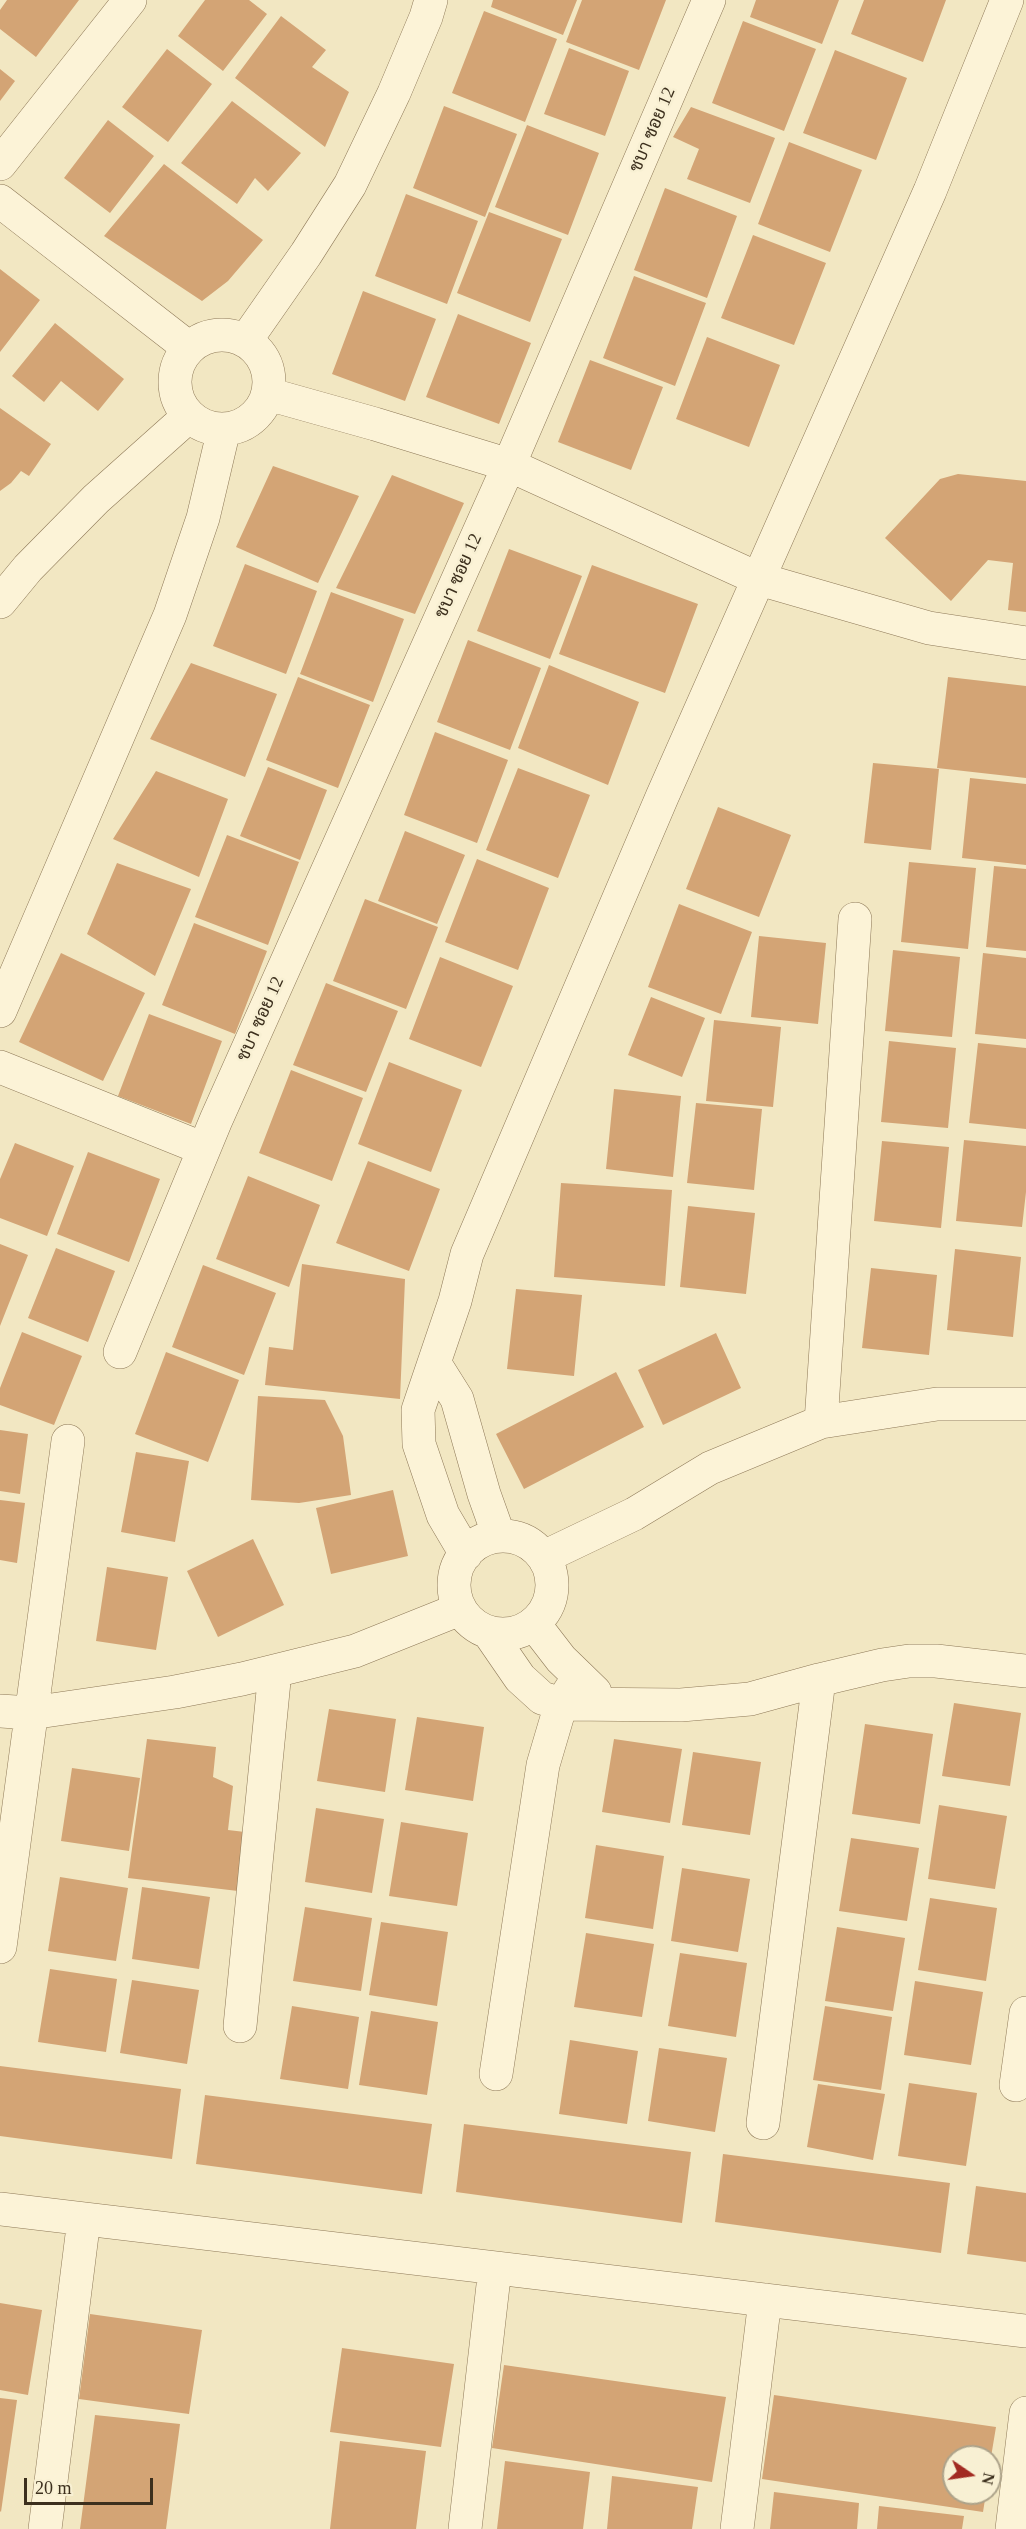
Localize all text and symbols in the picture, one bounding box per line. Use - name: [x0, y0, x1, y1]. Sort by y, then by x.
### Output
- street label: ชบา ซอย 12: [625, 84, 681, 176]
- street label: ชบา ซอย 12: [431, 530, 487, 622]
- street label: ชบา ซอย 12: [233, 973, 289, 1065]
- north arrow: [942, 2445, 1002, 2505]
- scale bar: [27, 2466, 156, 2504]
- text: N: [978, 2471, 998, 2486]
- text: 20 m: [35, 2478, 72, 2498]

